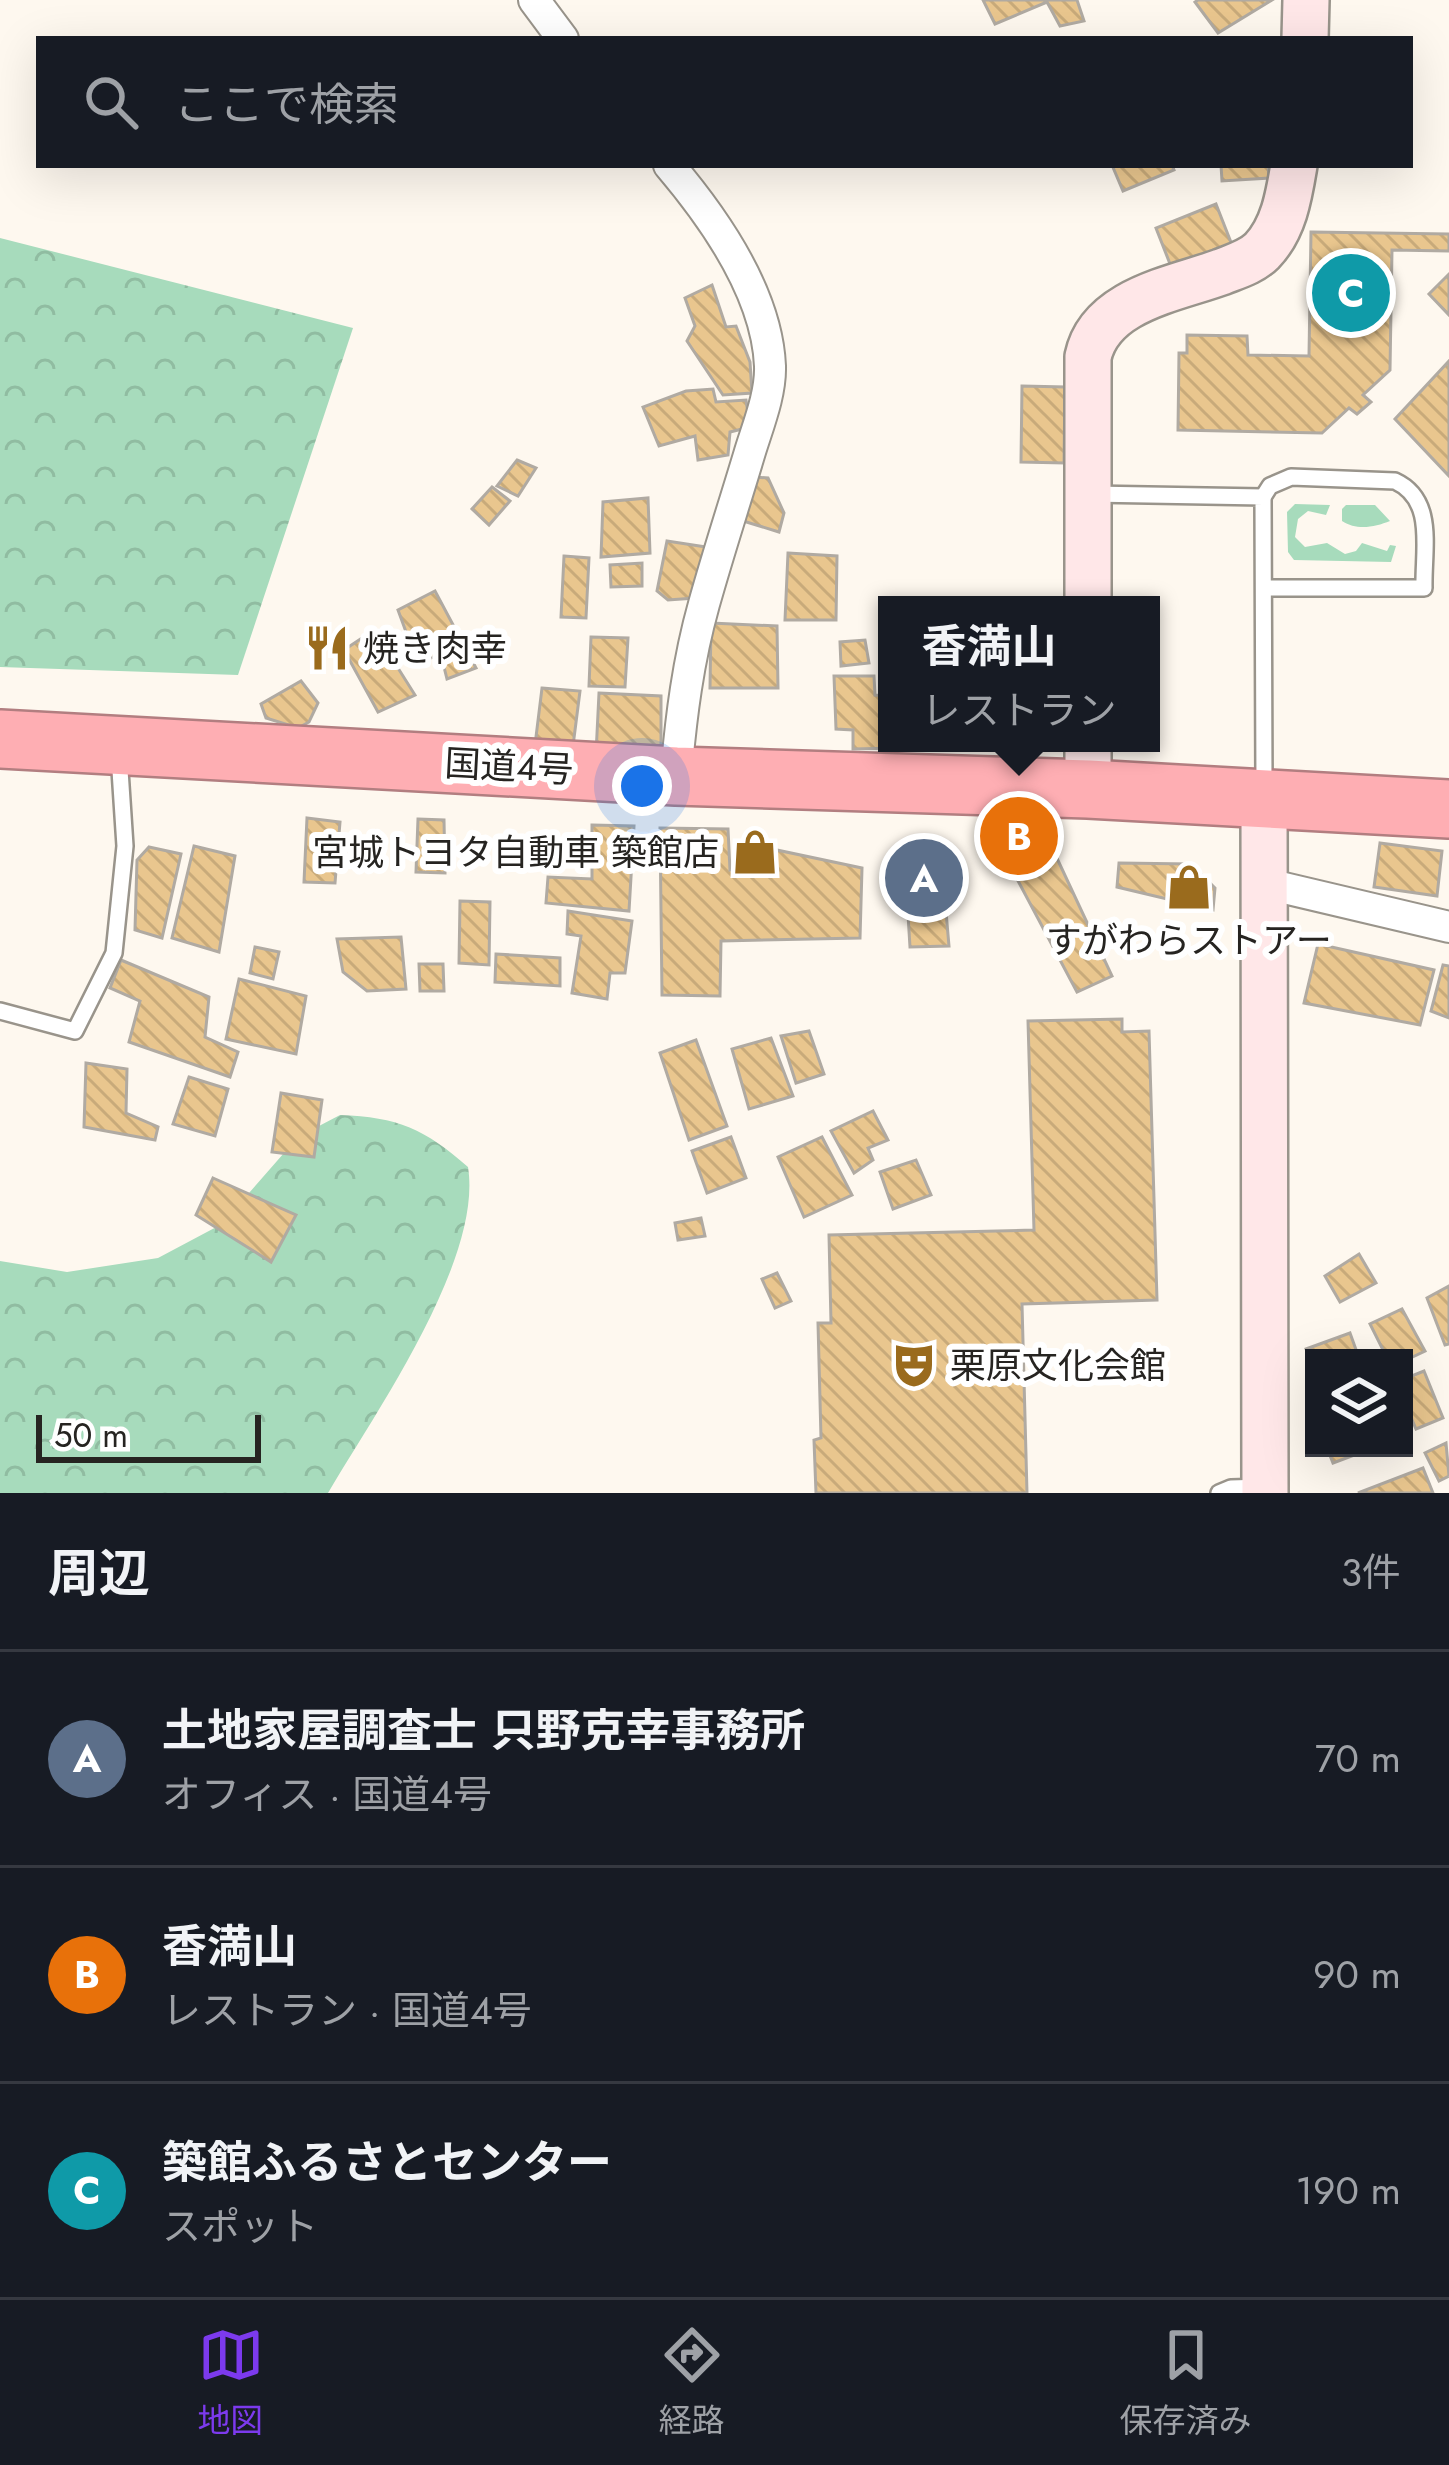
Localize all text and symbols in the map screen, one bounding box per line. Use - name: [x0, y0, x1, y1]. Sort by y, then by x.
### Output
- search box: [36, 36, 1413, 168]
- icon: search: [78, 69, 144, 135]
- text: ここで検索: [174, 72, 399, 137]
- pin: C: [1312, 248, 1390, 338]
- popup: [878, 596, 1160, 752]
- text: 香満山: [921, 614, 1057, 679]
- place label: 焼き肉幸: [363, 622, 507, 674]
- restaurant icon: 焼き肉幸: [302, 623, 352, 673]
- text: レストラン: [921, 682, 1117, 739]
- street label: 国道4号: [443, 737, 575, 795]
- your location: [612, 756, 672, 816]
- pin: B: [980, 791, 1058, 881]
- place label: 宮城トヨタ自動車 築館店: [312, 826, 719, 878]
- shop icon: 宮城トヨタ自動車 築館店: [730, 827, 780, 877]
- pin: A: [885, 833, 963, 923]
- shop icon: すがわらストアー: [1164, 862, 1214, 912]
- place label: すがわらストアー: [1046, 914, 1332, 966]
- place label: 栗原文化会館: [950, 1339, 1166, 1391]
- theatre icon: 栗原文化会館: [889, 1340, 939, 1390]
- map controls: [1305, 1349, 1413, 1457]
- button: layers: [1305, 1349, 1413, 1457]
- scale bar: [36, 1409, 261, 1462]
- text: 50 m: [54, 1412, 128, 1459]
- text: 周辺: [48, 1536, 150, 1610]
- text: 3件: [1341, 1544, 1401, 1601]
- text: 土地家屋調査士 只野克幸事務所: [162, 1698, 806, 1763]
- text: A: [73, 1730, 101, 1787]
- text: 70 m: [1315, 1730, 1401, 1787]
- text: オフィス · 国道4号: [162, 1766, 492, 1823]
- text: 香満山: [162, 1914, 297, 1979]
- text: B: [74, 1946, 100, 2003]
- text: 90 m: [1313, 1946, 1401, 2003]
- text: レストラン · 国道4号: [162, 1982, 532, 2039]
- text: 築館ふるさとセンター: [162, 2130, 612, 2195]
- text: C: [73, 2162, 101, 2219]
- text: 190 m: [1295, 2162, 1401, 2219]
- text: スポット: [162, 2198, 318, 2255]
- tab: 地図: [198, 2322, 264, 2444]
- tab: 経路: [659, 2322, 725, 2444]
- tab: 保存済み: [1120, 2322, 1252, 2444]

